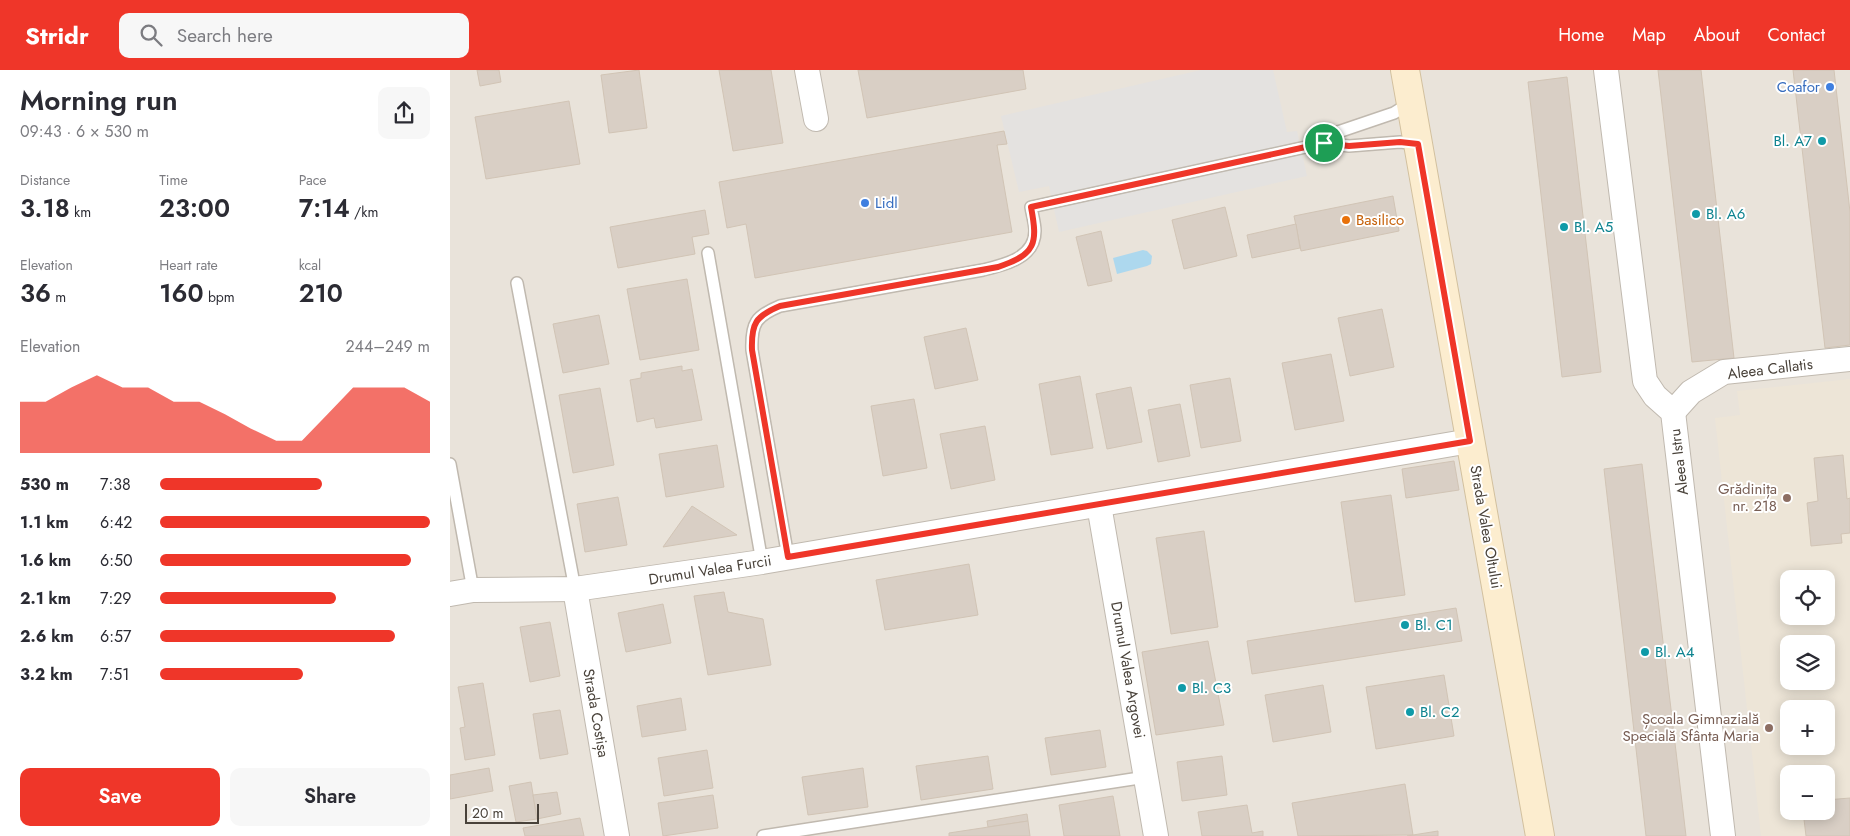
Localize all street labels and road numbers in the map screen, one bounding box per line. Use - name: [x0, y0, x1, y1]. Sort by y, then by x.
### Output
- street label: Aleea Callatis: [1726, 353, 1814, 385]
- street label: Aleea Istru: [1664, 427, 1694, 497]
- street label: Strada Valea Oltului: [1464, 464, 1508, 590]
- street label: Drumul Valea Furcii: [647, 549, 773, 591]
- street label: Drumul Valea Argovei: [1105, 600, 1151, 740]
- street label: Strada Costișa: [577, 667, 615, 759]

